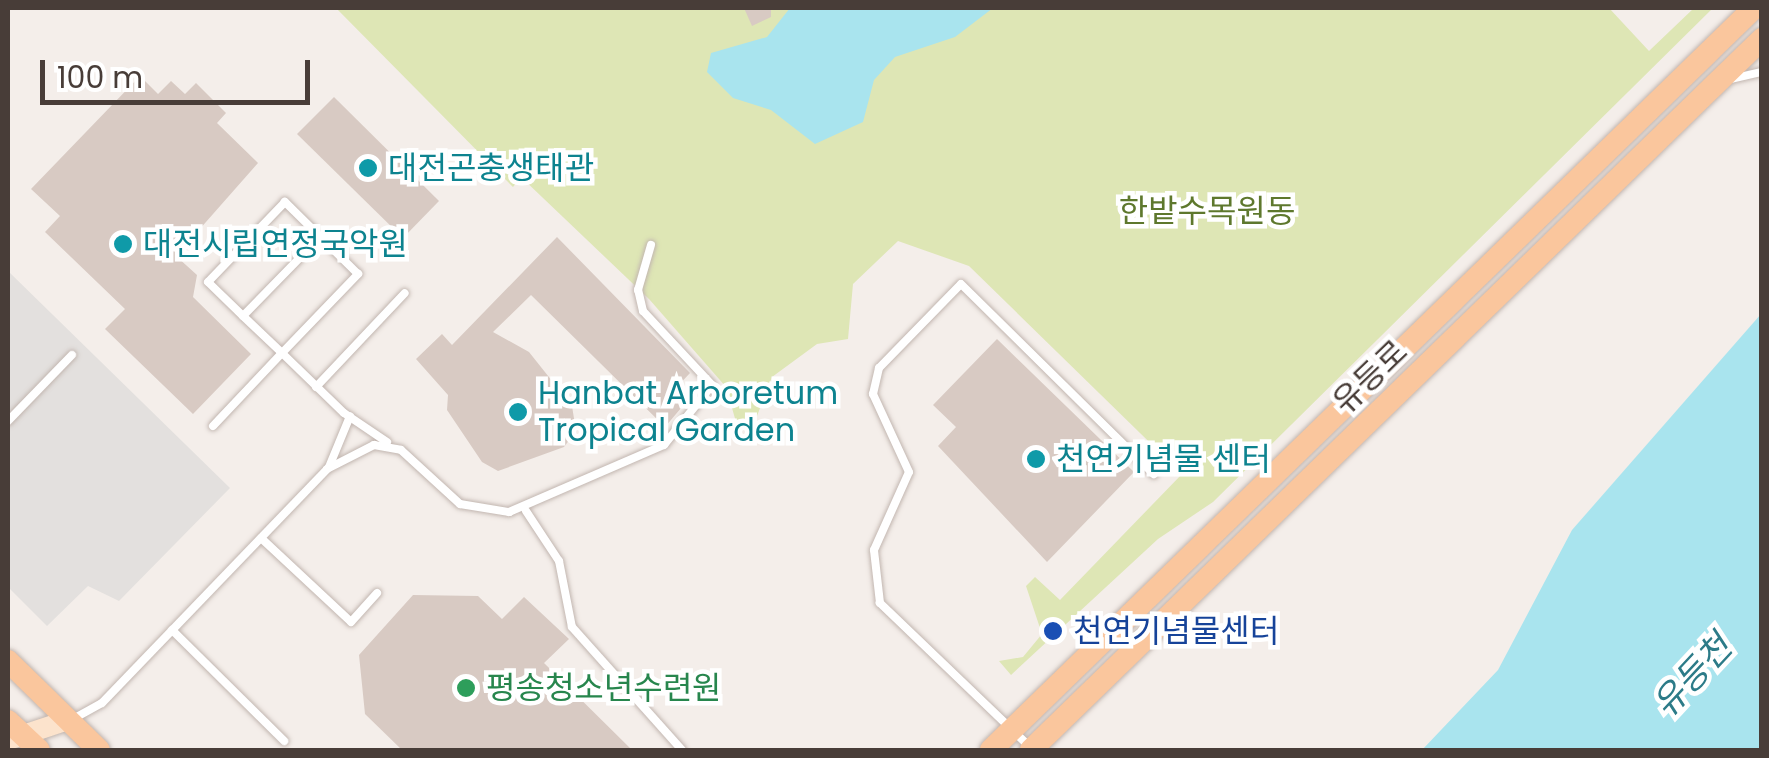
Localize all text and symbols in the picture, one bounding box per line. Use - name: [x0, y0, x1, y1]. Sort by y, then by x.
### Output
- scale bar: [45, 40, 315, 102]
- text: 100 m: [57, 56, 143, 99]
- place label: 대전곤충생태관: [388, 149, 594, 187]
- marker: 대전곤충생태관: [357, 157, 379, 179]
- park label: 한밭수목원동: [1119, 192, 1295, 230]
- place label: 대전시립연정국악원: [143, 225, 408, 263]
- marker: 대전시립연정국악원: [112, 233, 134, 255]
- street label: 유등로: [1325, 333, 1415, 421]
- place label: Hanbat Arboretum Tropical Garden: [538, 375, 838, 450]
- marker: Hanbat Arboretum Tropical Garden: [507, 401, 529, 423]
- place label: 천연기념물 센터: [1056, 440, 1271, 478]
- marker: 천연기념물 센터: [1025, 448, 1047, 470]
- place label: 천연기념물센터: [1073, 612, 1279, 650]
- marker: 천연기념물센터: [1042, 620, 1064, 642]
- water label: 유등천: [1644, 626, 1740, 726]
- place label: 평송청소년수련원: [486, 669, 722, 707]
- marker: 평송청소년수련원: [455, 677, 477, 699]

